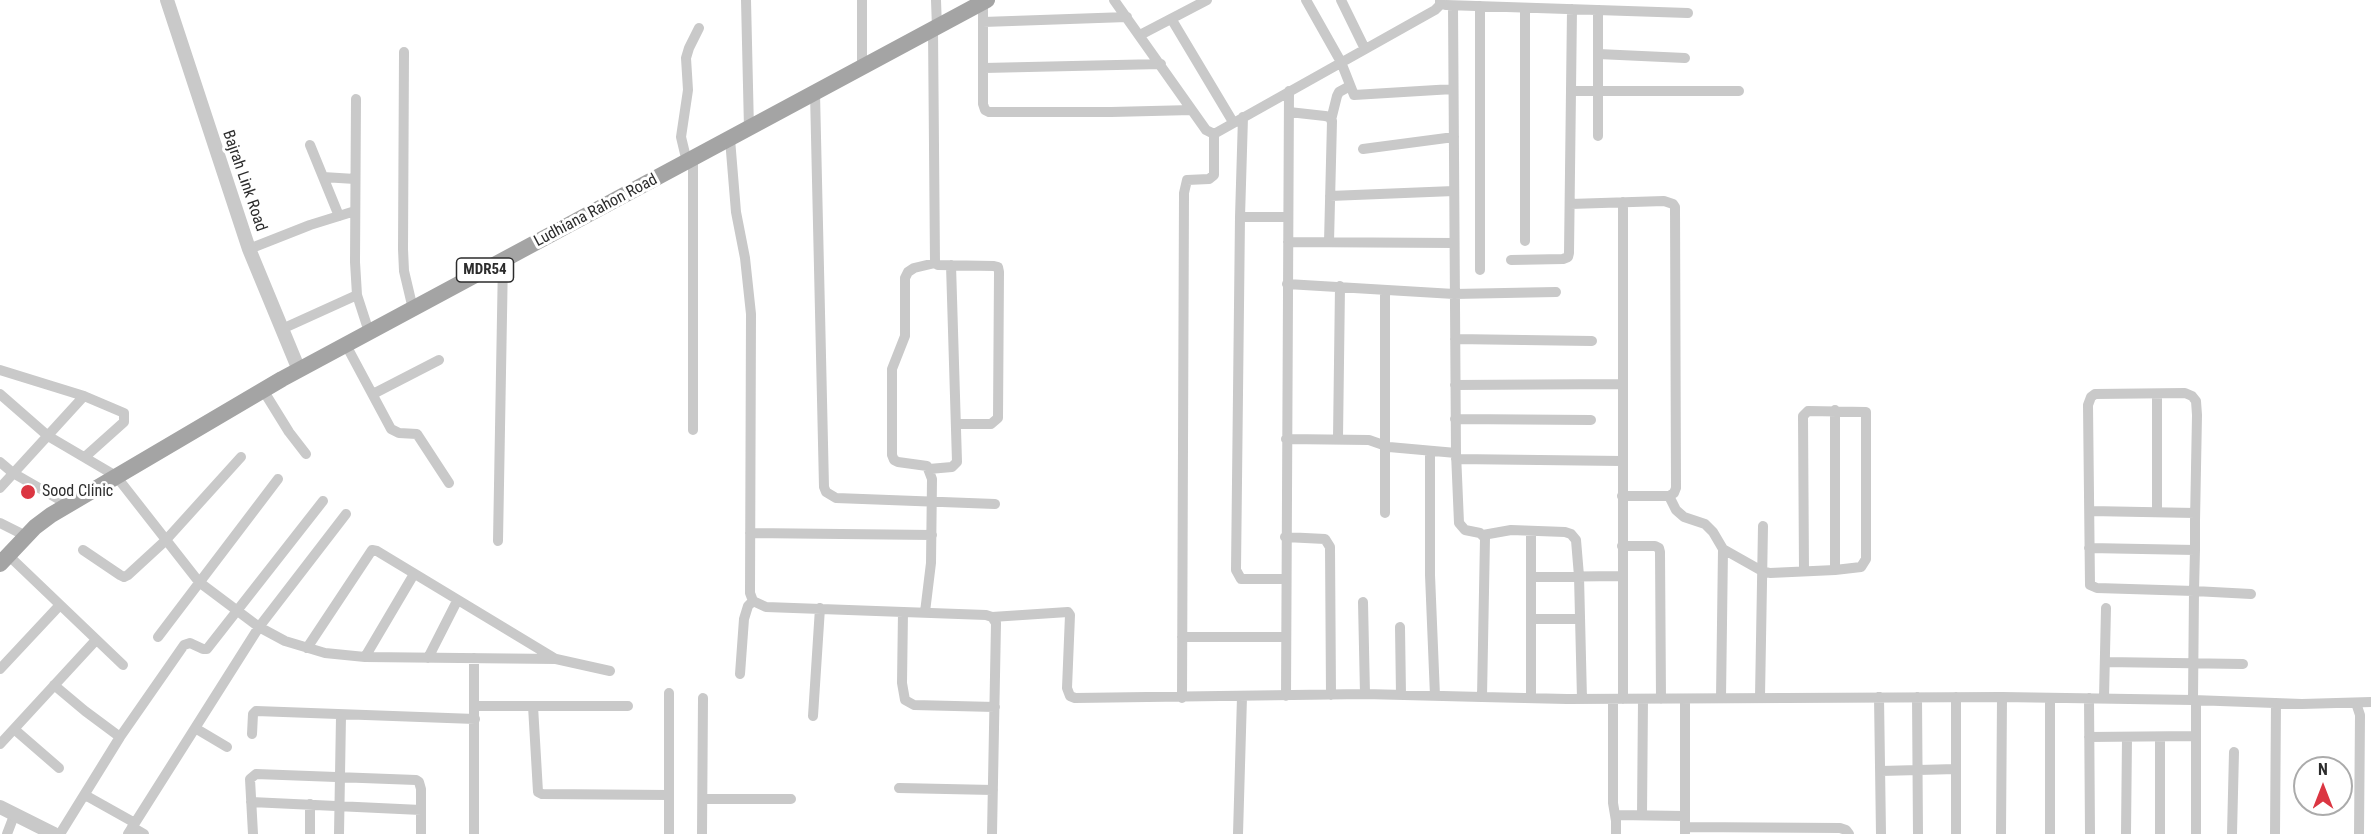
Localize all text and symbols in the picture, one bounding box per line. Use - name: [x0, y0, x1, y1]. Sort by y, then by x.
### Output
- street label: Bajrah Link Road: [218, 128, 270, 234]
- street label: Ludhiana Rahon Road: [531, 170, 661, 252]
- road number: MDR54: [456, 258, 514, 282]
- place label: Sood Clinic: [42, 482, 113, 502]
- marker: Sood Clinic: [19, 483, 37, 501]
- north arrow: [2293, 756, 2353, 816]
- text: N: [2318, 760, 2328, 779]

